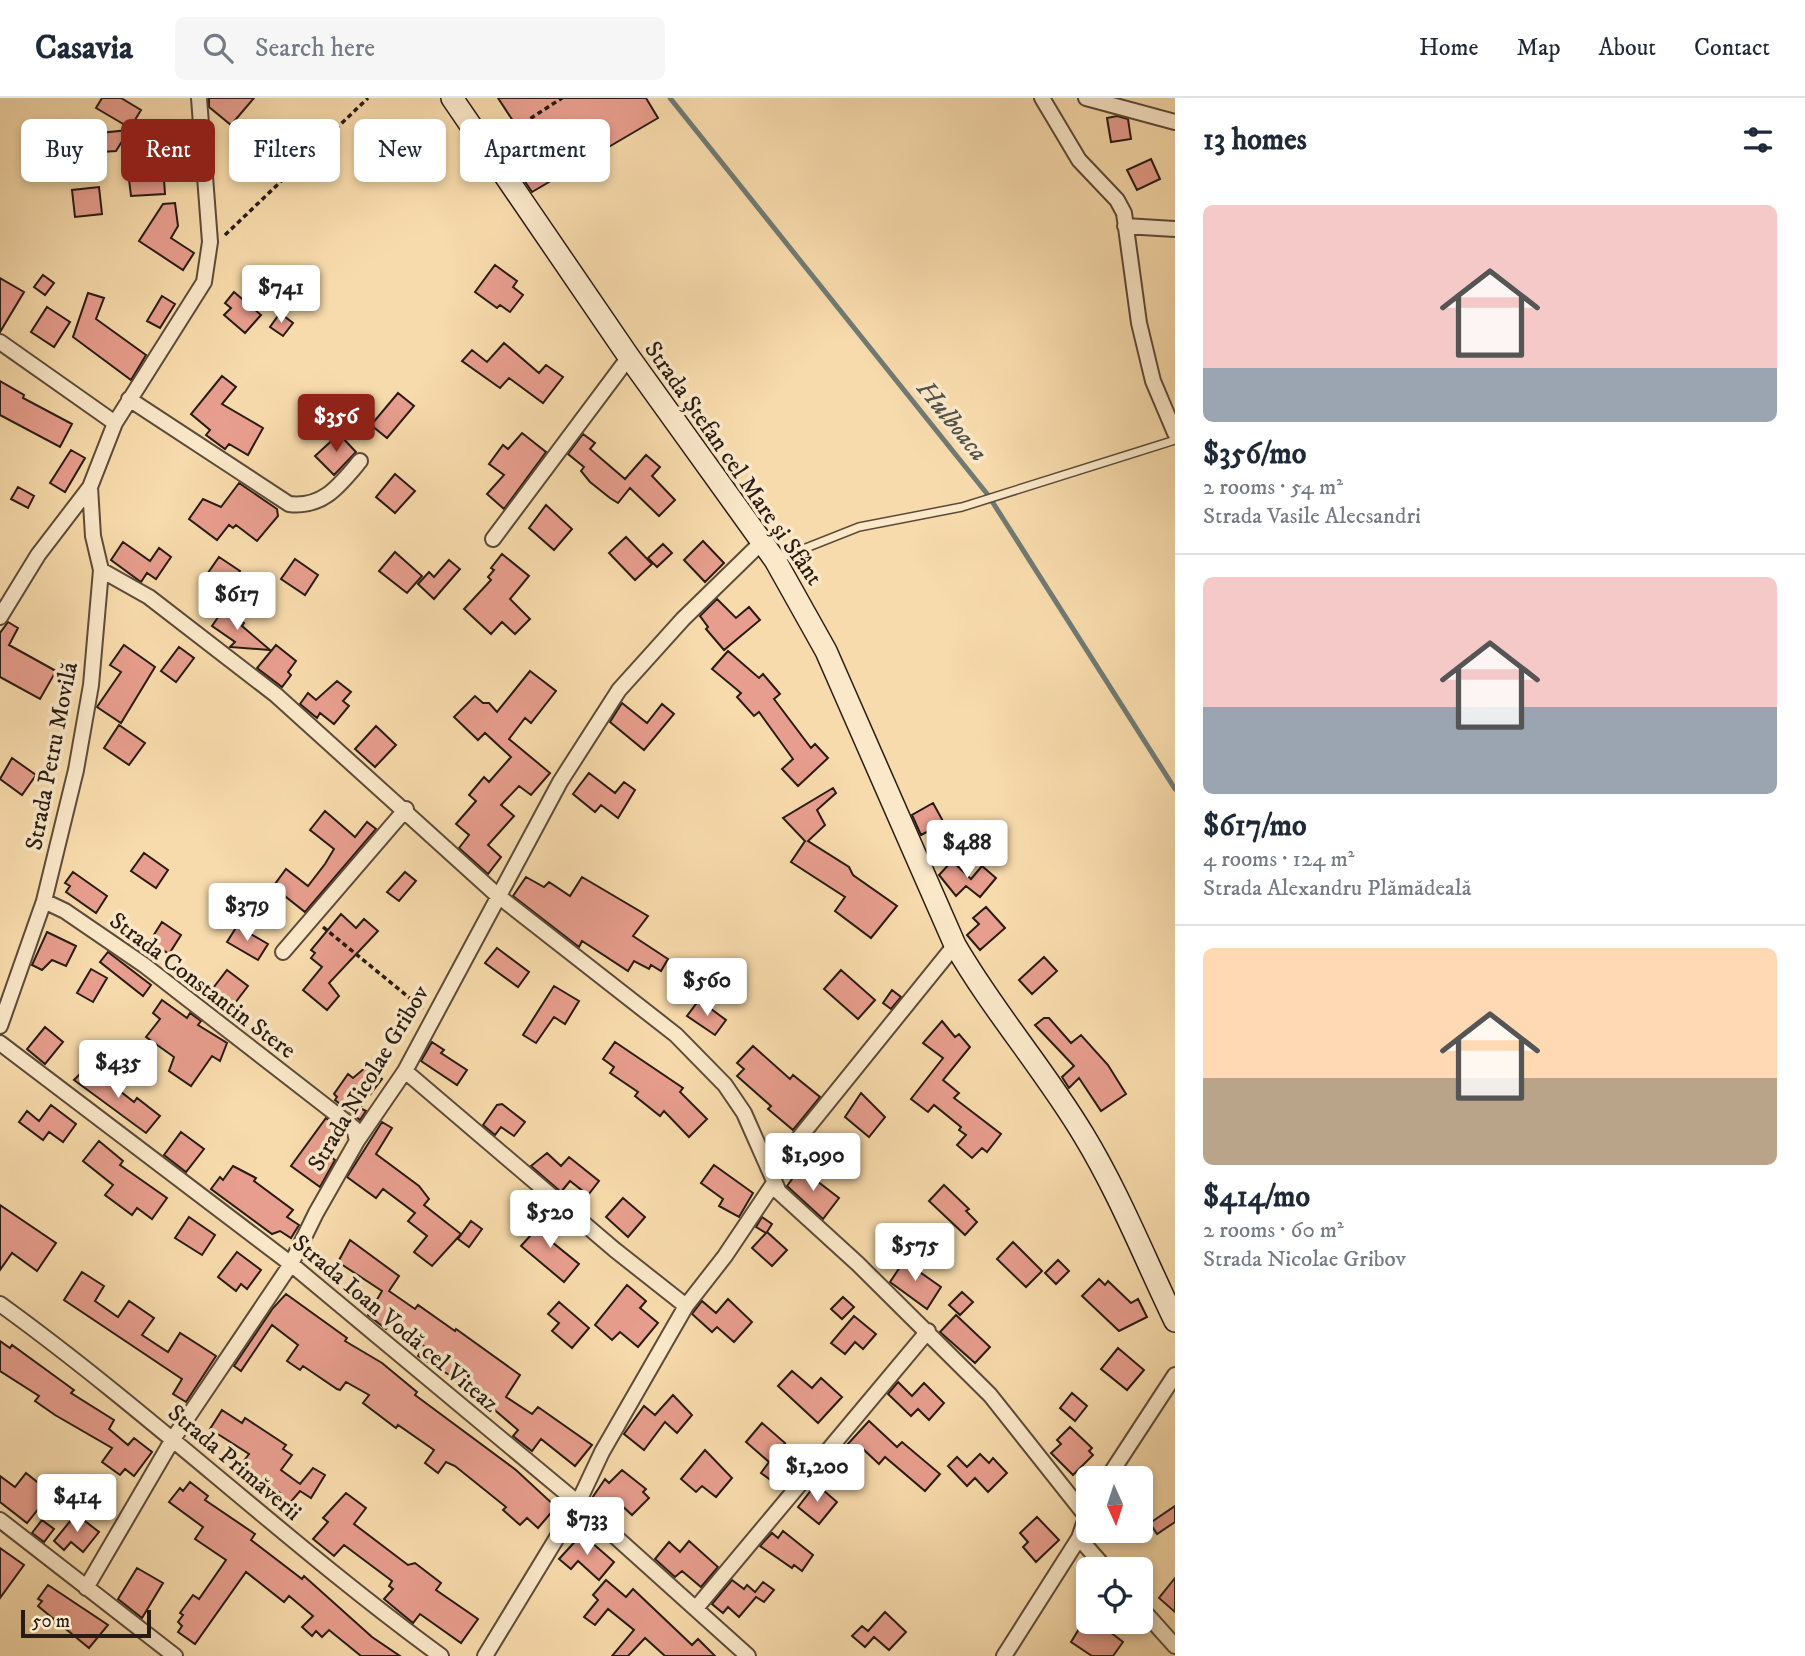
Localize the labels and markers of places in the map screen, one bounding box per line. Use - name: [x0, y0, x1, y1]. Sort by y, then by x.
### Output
- pin: $741: [240, 266, 322, 325]
- pin: $356: [295, 394, 377, 454]
- pin: $617: [196, 573, 278, 632]
- pin: $488: [926, 820, 1008, 880]
- pin: $379: [206, 884, 288, 943]
- pin: $560: [666, 958, 748, 1018]
- pin: $435: [77, 1040, 159, 1100]
- pin: $1,090: [756, 1134, 870, 1193]
- pin: $520: [509, 1190, 591, 1250]
- pin: $575: [874, 1224, 956, 1283]
- pin: $1,200: [760, 1444, 874, 1504]
- pin: $414: [36, 1474, 118, 1534]
- pin: $733: [546, 1498, 628, 1557]

